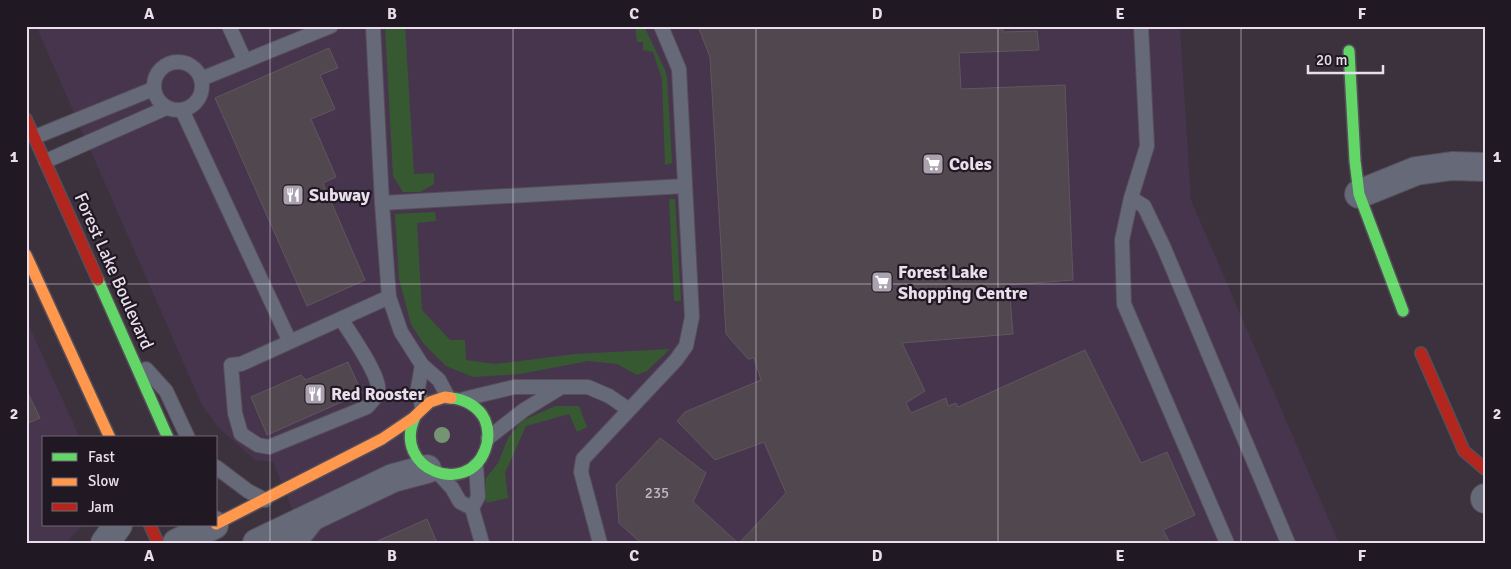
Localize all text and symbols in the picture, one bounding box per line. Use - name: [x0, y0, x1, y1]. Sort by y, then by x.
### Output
- text: A: [144, 4, 155, 24]
- text: B: [387, 4, 397, 24]
- text: C: [629, 4, 639, 24]
- text: D: [872, 4, 883, 24]
- text: E: [1115, 4, 1125, 24]
- text: F: [1358, 4, 1367, 24]
- scale bar: [1308, 42, 1384, 74]
- text: 20 m: [1316, 51, 1347, 69]
- text: 1: [10, 147, 19, 167]
- text: 1: [1493, 147, 1502, 167]
- supermarket icon: Coles: [921, 152, 945, 176]
- place label: Coles: [949, 153, 992, 175]
- restaurant icon: Subway: [281, 183, 305, 207]
- place label: Subway: [309, 184, 370, 206]
- street label: Forest Lake Boulevard: [70, 189, 158, 353]
- place label: Forest Lake Shopping Centre: [898, 261, 1028, 304]
- supermarket icon: Forest Lake Shopping Centre: [870, 270, 894, 294]
- restaurant icon: Red Rooster: [303, 382, 327, 406]
- place label: Red Rooster: [331, 383, 425, 405]
- text: 2: [10, 404, 18, 424]
- text: 2: [1493, 404, 1501, 424]
- legend: [42, 436, 218, 526]
- text: Fast: [88, 448, 115, 466]
- text: Slow: [88, 472, 119, 490]
- house number: 235: [645, 484, 669, 502]
- text: Jam: [88, 498, 114, 516]
- text: A: [144, 546, 155, 566]
- text: B: [387, 546, 397, 566]
- text: C: [629, 546, 639, 566]
- text: D: [872, 546, 883, 566]
- text: E: [1115, 546, 1125, 566]
- text: F: [1358, 546, 1367, 566]

